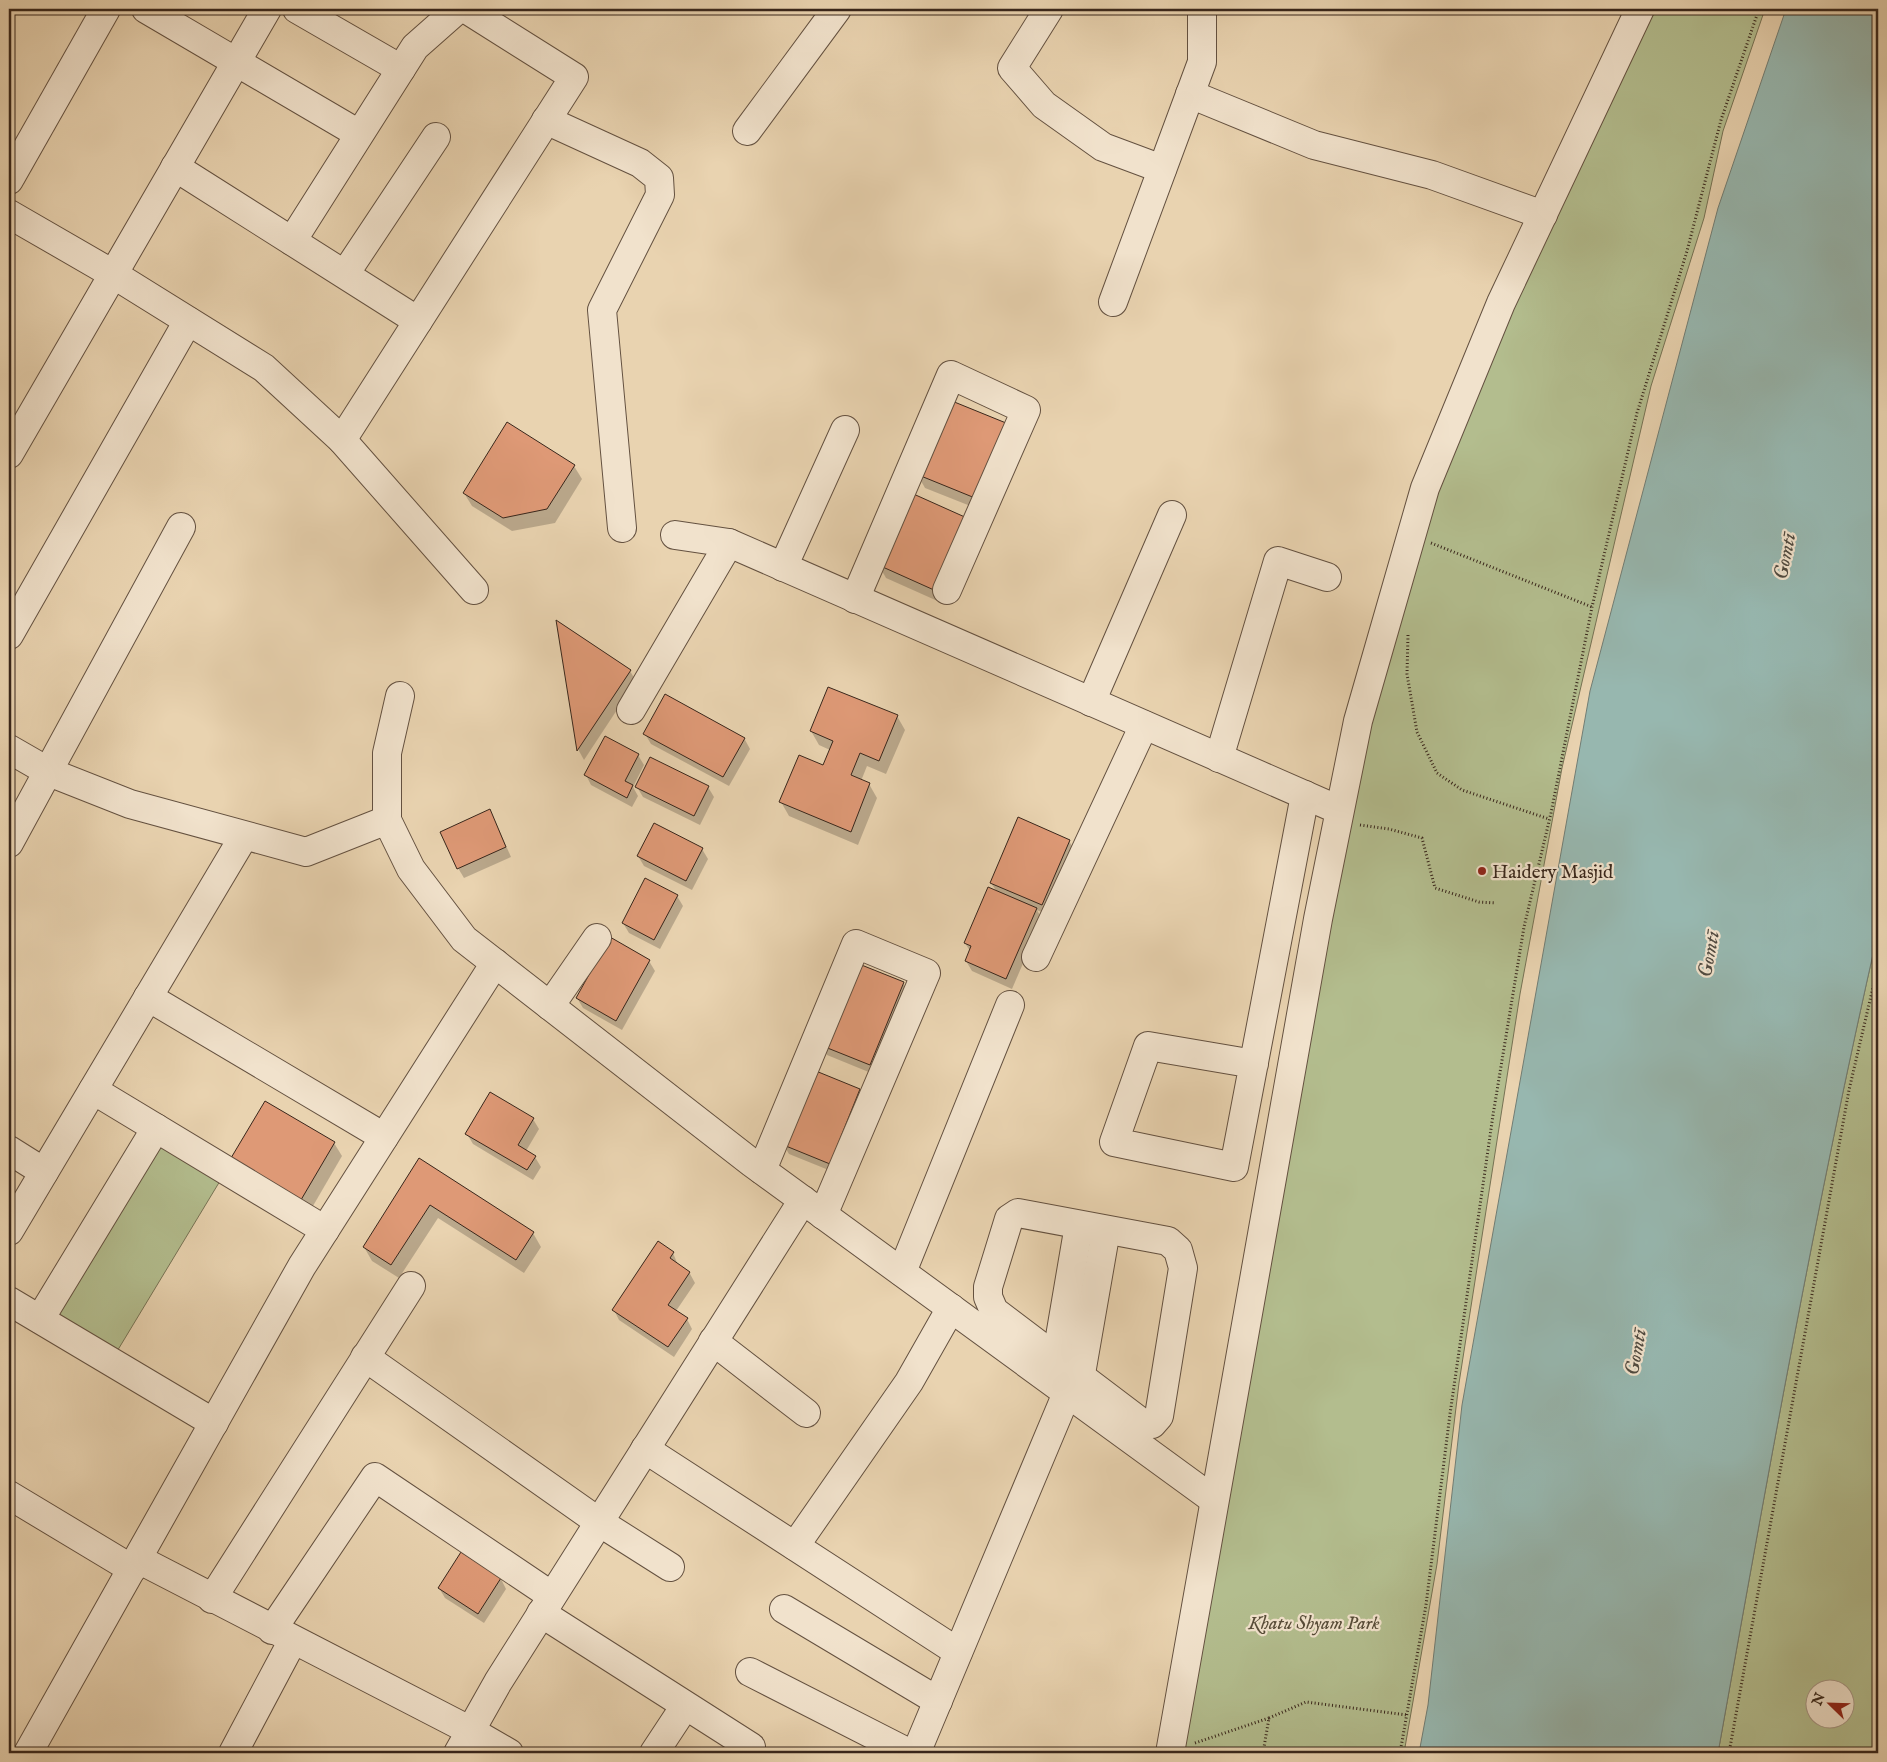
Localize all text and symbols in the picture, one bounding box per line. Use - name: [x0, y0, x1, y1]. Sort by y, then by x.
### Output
- water label: Gomtī: [1769, 529, 1803, 582]
- place label: Haidery Masjid: [1492, 861, 1614, 885]
- marker: Haidery Masjid: [1476, 865, 1488, 877]
- water label: Gomtī: [1693, 927, 1726, 980]
- water label: Gomtī: [1620, 1325, 1653, 1378]
- park label: Khatu Shyam Park: [1247, 1612, 1380, 1636]
- north arrow: [1804, 1680, 1854, 1730]
- text: N: [1808, 1690, 1830, 1709]

